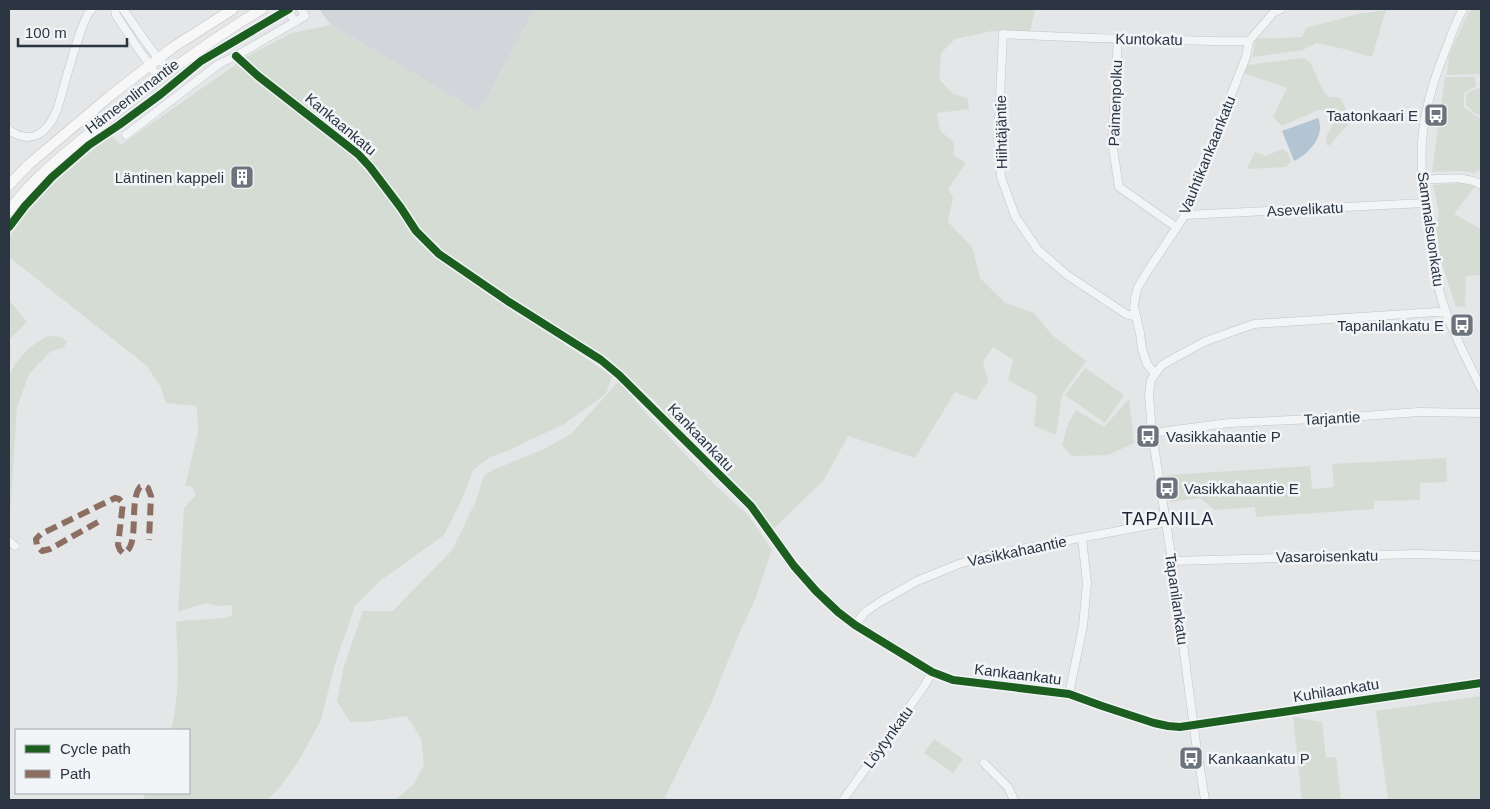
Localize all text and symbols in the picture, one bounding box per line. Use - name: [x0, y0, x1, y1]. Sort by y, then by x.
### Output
- scale bar: [18, 15, 126, 47]
- text: 100 m: [25, 24, 67, 41]
- street label: Kuntokatu: [1115, 30, 1183, 48]
- street label: Hämeenlinnantie: [82, 55, 182, 137]
- street label: Paimenpolku: [1105, 59, 1125, 147]
- street label: Kankaankatu: [302, 89, 380, 159]
- street label: Vauhtikankaankatu: [1175, 93, 1239, 217]
- street label: Hiihtäjäntie: [992, 95, 1010, 169]
- bus stop icon: Taatonkaari E: [1423, 102, 1449, 128]
- place label: Taatonkaari E: [1326, 107, 1418, 124]
- building icon: Läntinen kappeli: [229, 164, 255, 190]
- place label: Läntinen kappeli: [115, 169, 224, 186]
- street label: Sammalsuonkatu: [1415, 170, 1447, 288]
- street label: Asevelikatu: [1266, 199, 1344, 219]
- bus stop icon: Tapanilankatu E: [1449, 312, 1475, 338]
- place label: Tapanilankatu E: [1337, 317, 1444, 334]
- street label: Kankaankatu: [664, 400, 738, 474]
- street label: Tarjantie: [1303, 408, 1361, 428]
- bus stop icon: Vasikkahaantie P: [1135, 423, 1161, 449]
- place label: Vasikkahaantie P: [1166, 428, 1281, 445]
- bus stop icon: Vasikkahaantie E: [1154, 475, 1180, 501]
- place label: Vasikkahaantie E: [1184, 480, 1299, 497]
- district label: TAPANILA: [1122, 509, 1214, 529]
- street label: Vasikkahaantie: [966, 532, 1068, 570]
- street label: Vasaroisenkatu: [1276, 547, 1378, 565]
- street label: Tapanilankatu: [1162, 552, 1192, 646]
- street label: Kankaankatu: [974, 660, 1062, 688]
- street label: Kuhilaankatu: [1292, 675, 1380, 705]
- street label: Löytynkatu: [860, 703, 916, 771]
- legend: [15, 729, 190, 794]
- text: Cycle path: [60, 740, 131, 757]
- bus stop icon: Kankaankatu P: [1178, 745, 1204, 771]
- place label: Kankaankatu P: [1208, 750, 1310, 767]
- text: Path: [60, 765, 91, 782]

